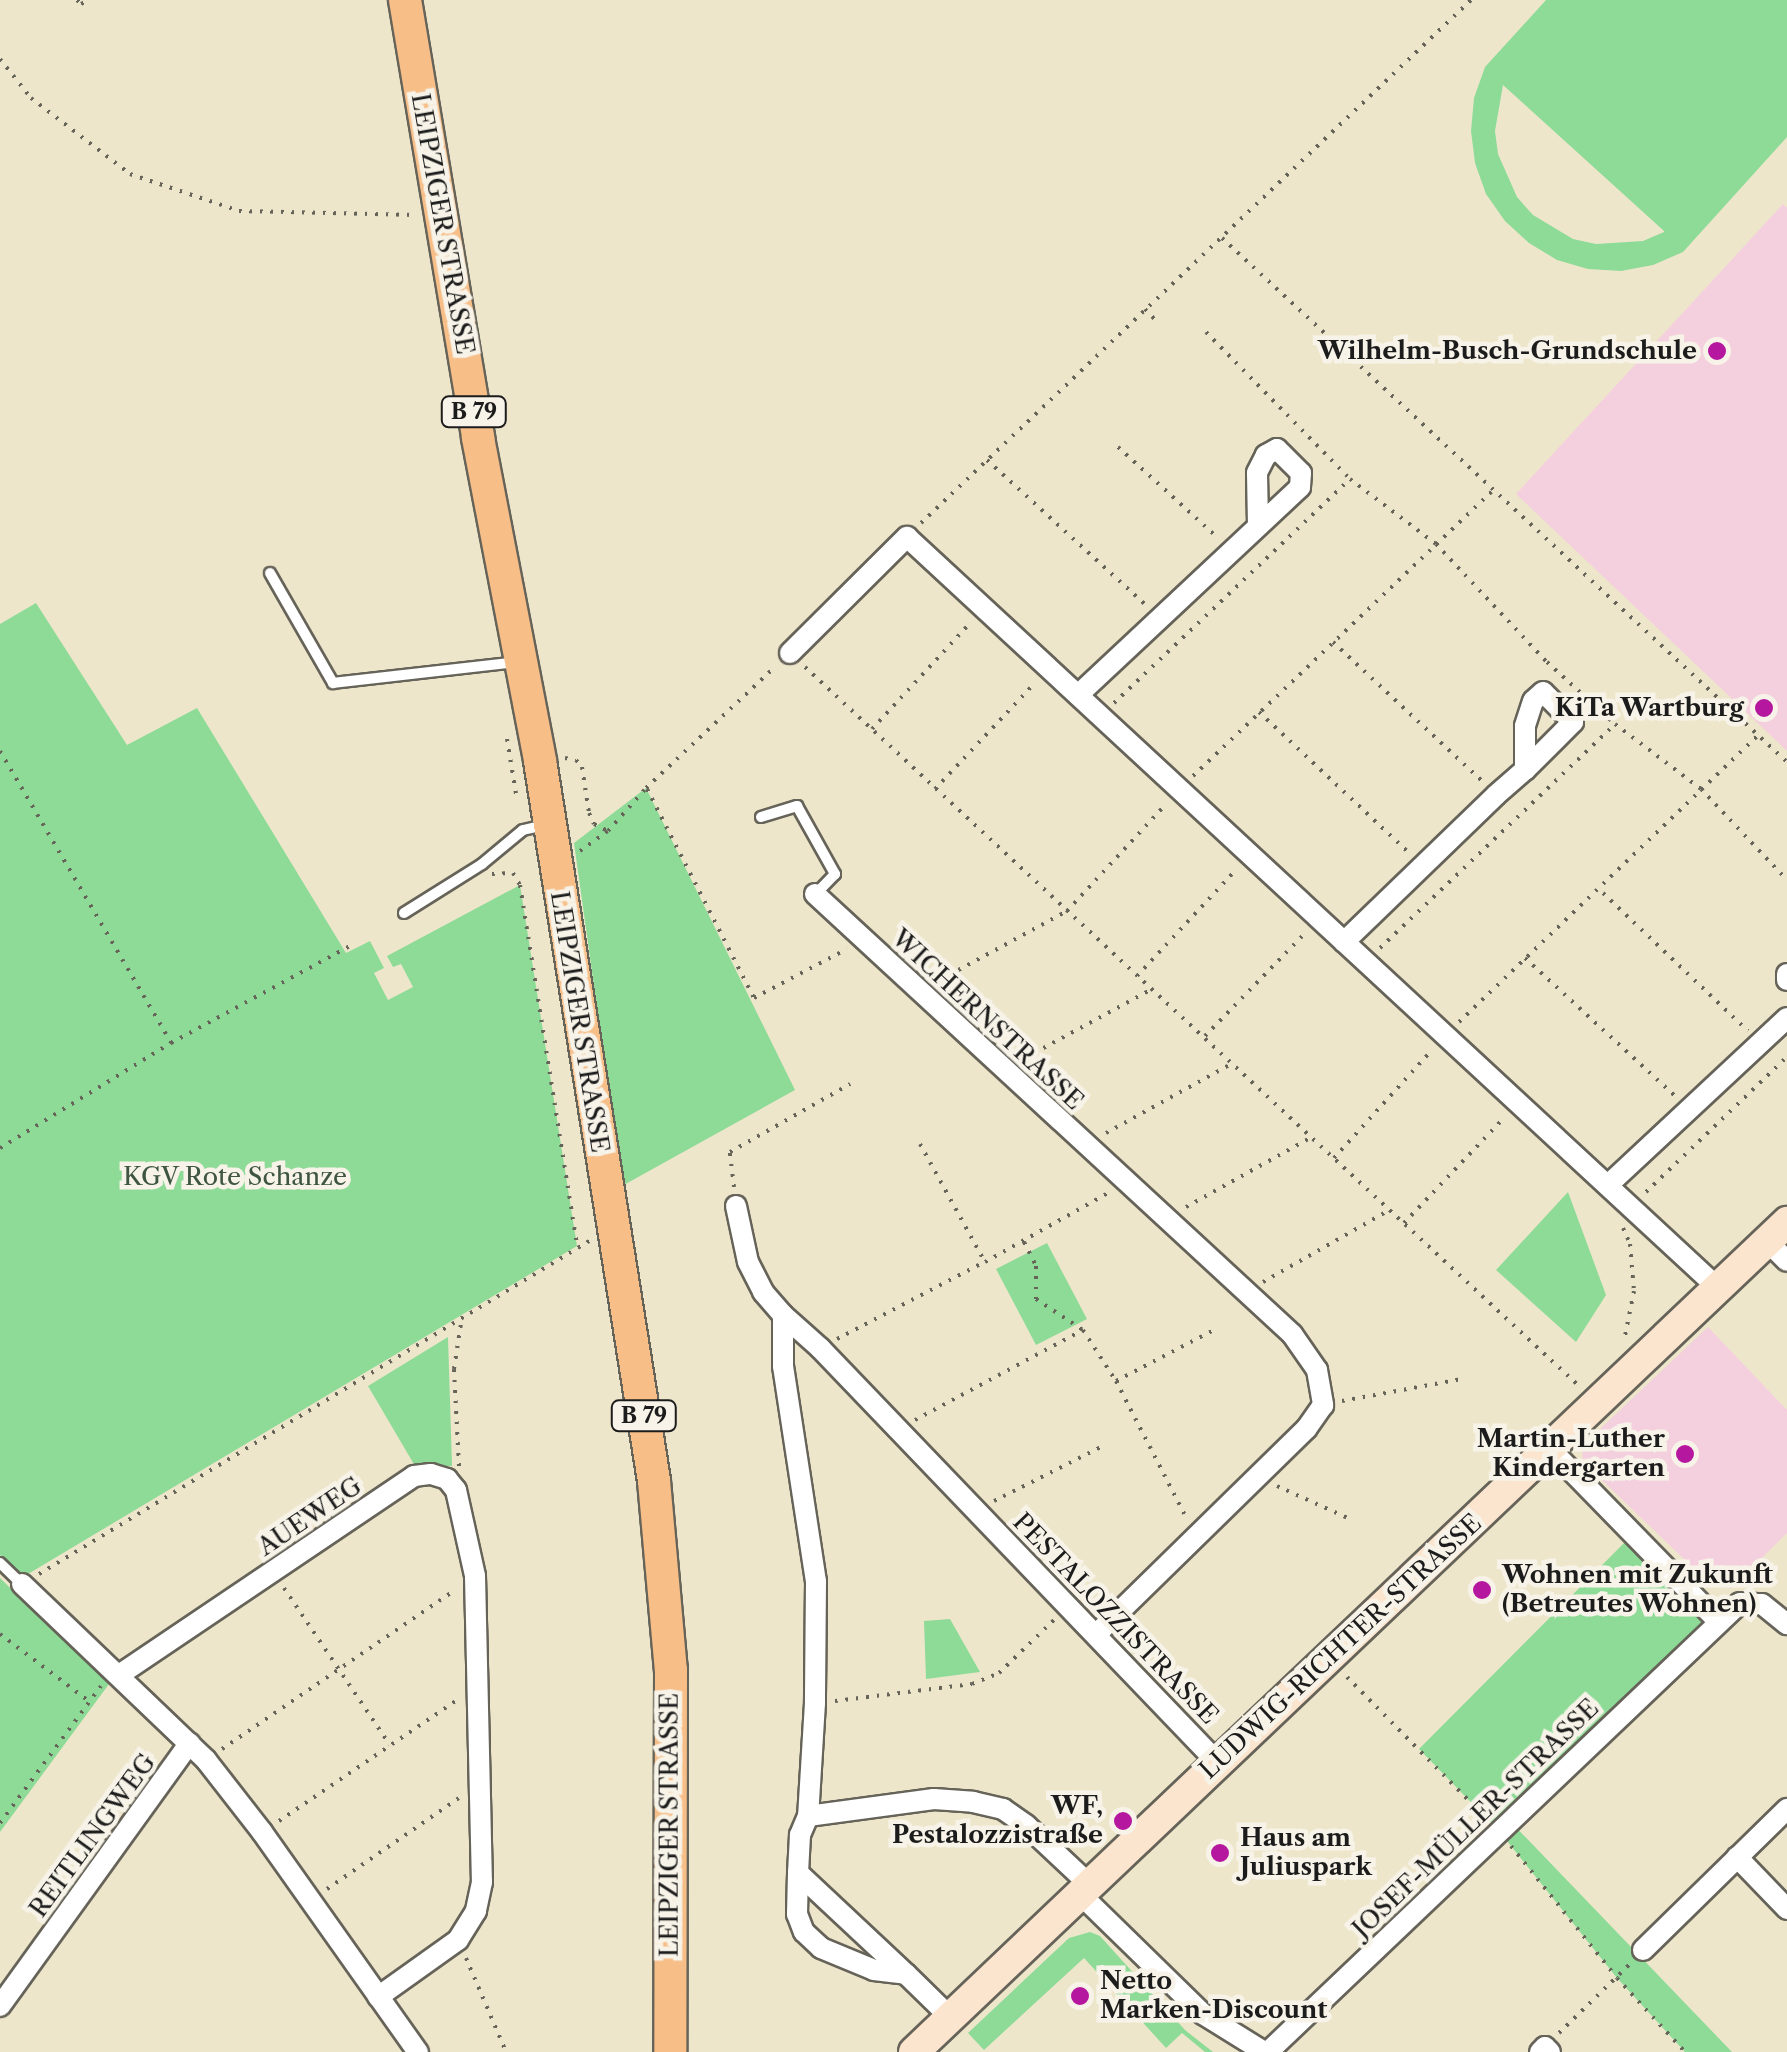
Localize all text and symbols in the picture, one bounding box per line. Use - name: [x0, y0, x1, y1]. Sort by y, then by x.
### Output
- street label: LEIPZIGER STRASSE: [404, 91, 480, 357]
- place label: Wilhelm-Busch-Grundschule: [1318, 336, 1697, 366]
- marker: Wilhelm-Busch-Grundschule: [1706, 340, 1728, 362]
- road number: B 79: [439, 395, 509, 429]
- place label: KiTa Wartburg: [1554, 693, 1744, 723]
- marker: KiTa Wartburg: [1753, 697, 1775, 719]
- street label: LEIPZIGER STRASSE: [543, 888, 615, 1156]
- street label: WICHERNSTRASSE: [885, 923, 1089, 1117]
- park label: KGV Rote Schanze: [122, 1162, 348, 1192]
- road number: B 79: [609, 1399, 679, 1433]
- place label: Martin-Luther Kindergarten: [1477, 1425, 1665, 1484]
- marker: Martin-Luther Kindergarten: [1674, 1443, 1696, 1465]
- street label: AUEWEG: [252, 1471, 368, 1563]
- street label: PESTALOZZISTRASSE: [1006, 1507, 1224, 1731]
- street label: LUDWIG-RICHTER-STRASSE: [1194, 1508, 1488, 1786]
- place label: Wohnen mit Zukunft (Betreutes Wohnen): [1502, 1561, 1773, 1620]
- marker: Wohnen mit Zukunft (Betreutes Wohnen): [1471, 1579, 1493, 1601]
- street label: LEIPZIGER STRASSE: [655, 1692, 685, 1958]
- street label: JOSEF-MÜLLER-STRASSE: [1347, 1693, 1605, 1945]
- street label: REITLINGWEG: [24, 1748, 162, 1924]
- place label: WF, Pestalozzistraße: [892, 1792, 1103, 1851]
- marker: WF, Pestalozzistraße: [1112, 1810, 1134, 1832]
- place label: Haus am Juliuspark: [1240, 1824, 1372, 1883]
- marker: Haus am Juliuspark: [1209, 1842, 1231, 1864]
- place label: Netto Marken-Discount: [1100, 1967, 1327, 2026]
- marker: Netto Marken-Discount: [1069, 1985, 1091, 2007]

